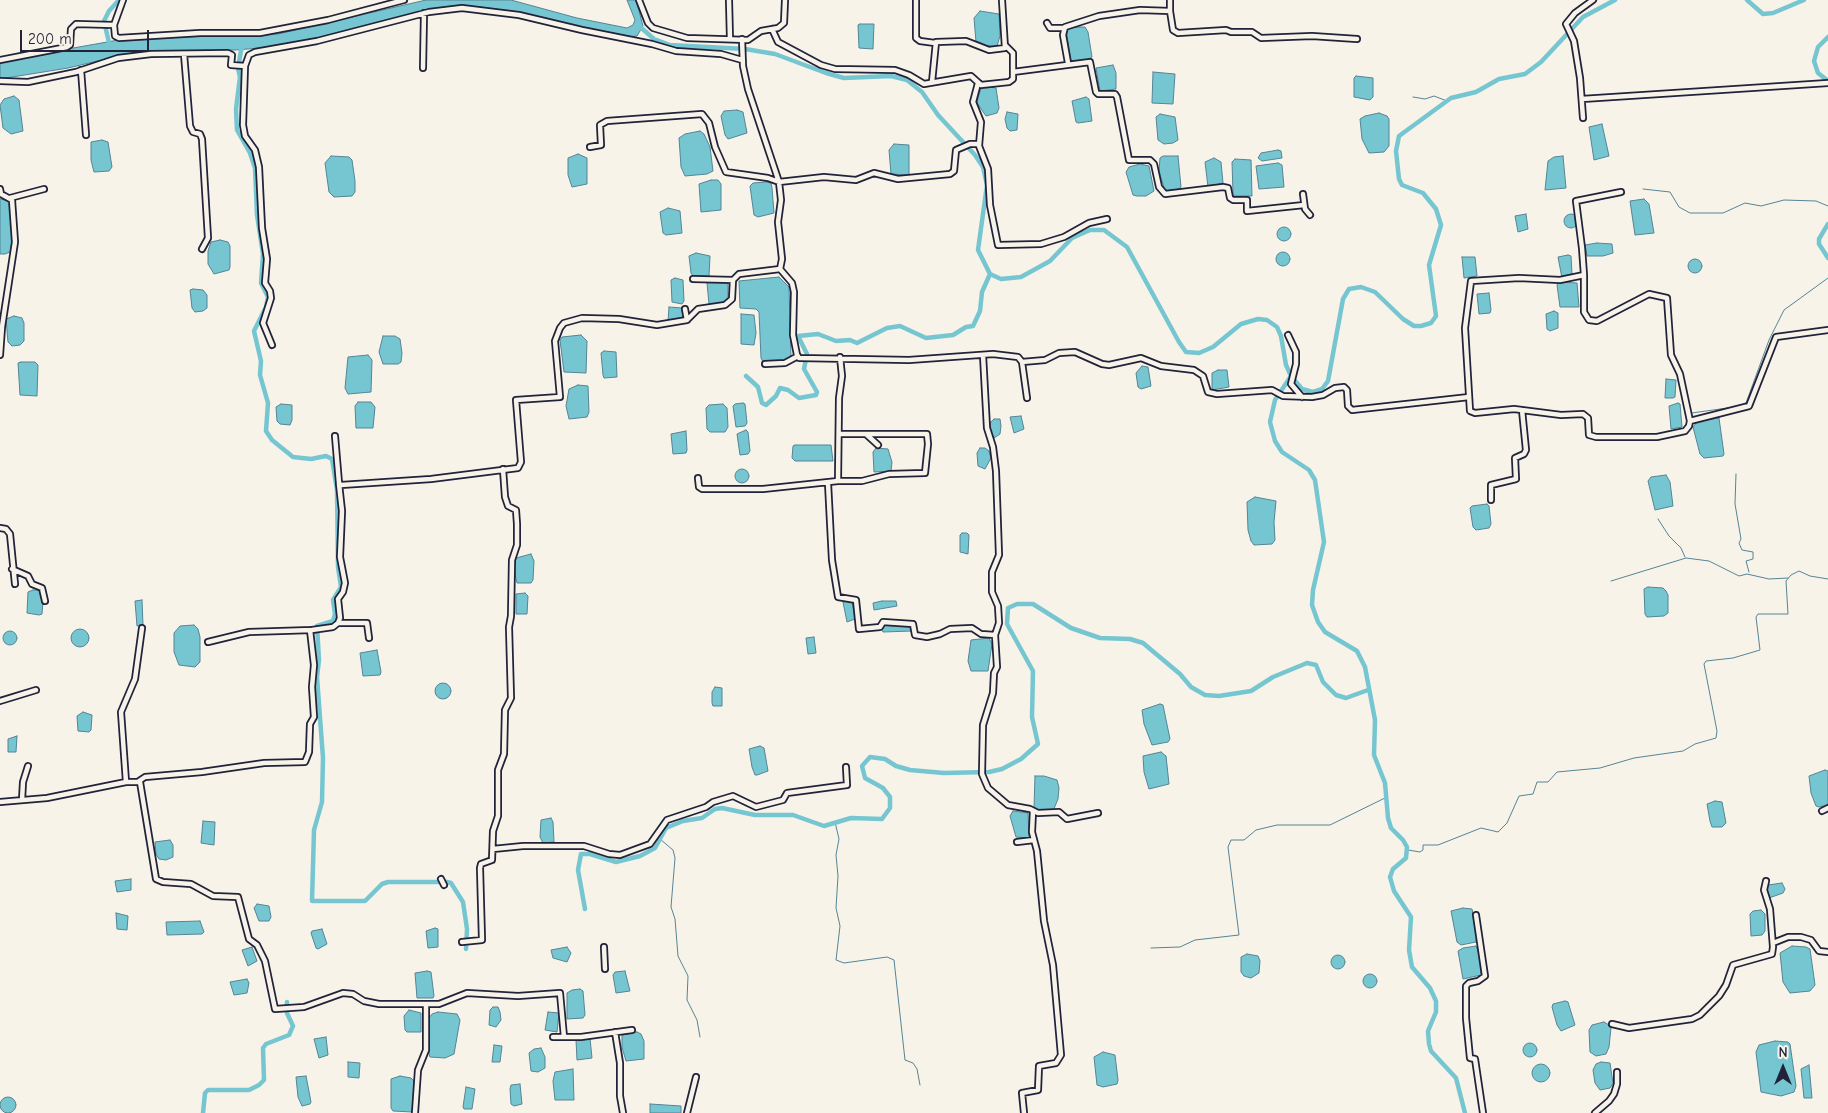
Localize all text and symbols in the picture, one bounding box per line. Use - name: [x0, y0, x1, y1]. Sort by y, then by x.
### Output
- scale bar: [22, 20, 151, 52]
- text: 200 m: [28, 30, 72, 48]
- north arrow: [1758, 1043, 1808, 1093]
- text: N: [1778, 1044, 1788, 1061]

